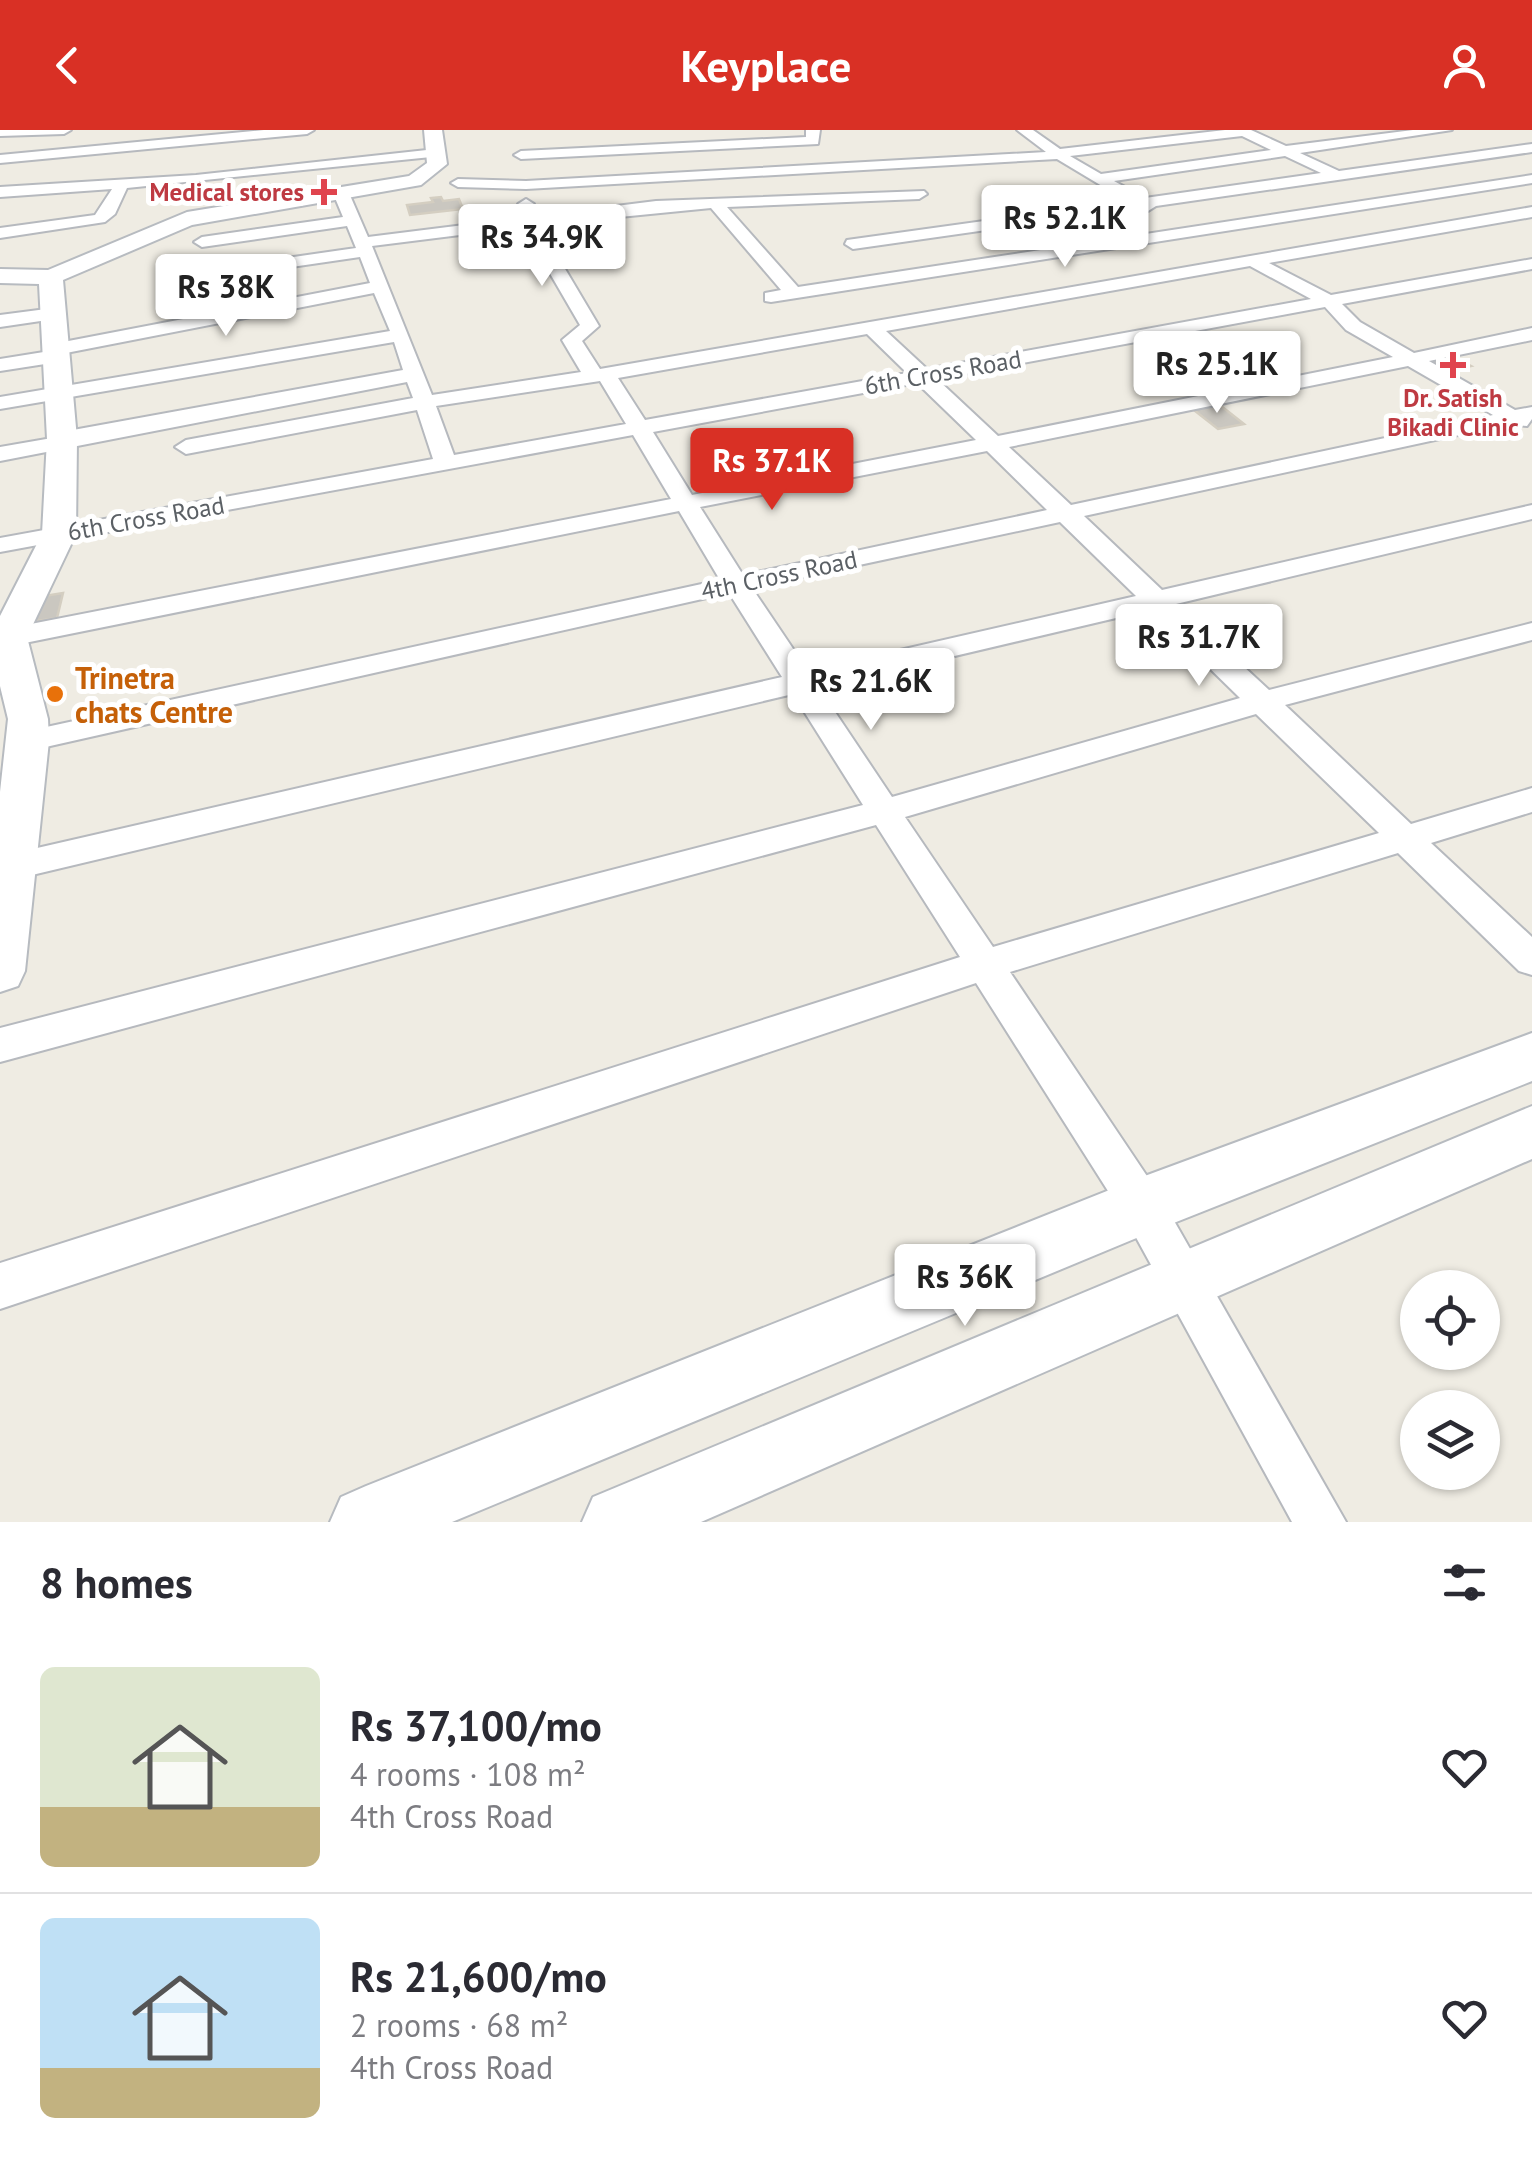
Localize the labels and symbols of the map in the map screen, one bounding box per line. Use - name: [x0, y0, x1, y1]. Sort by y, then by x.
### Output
- place label: Medical stores: [150, 176, 304, 208]
- marker: Medical stores: [313, 181, 335, 203]
- pin: Rs 52.1K: [962, 185, 1168, 270]
- pin: Rs 34.9K: [439, 204, 645, 289]
- pin: Rs 38K: [145, 254, 307, 339]
- pin: Rs 25.1K: [1114, 331, 1320, 416]
- street label: 6th Cross Road: [862, 342, 1024, 402]
- marker: Dr. Satish Bikadi Clinic: [1440, 352, 1466, 378]
- place label: Dr. Satish Bikadi Clinic: [1387, 382, 1519, 443]
- pin: Rs 37.1K: [669, 428, 875, 513]
- street label: 6th Cross Road: [65, 488, 227, 548]
- street label: 4th Cross Road: [698, 543, 860, 607]
- pin: Rs 31.7K: [1096, 604, 1302, 689]
- pin: Rs 21.6K: [768, 648, 974, 733]
- place label: Trinetra chats Centre: [75, 658, 233, 731]
- marker: Trinetra chats Centre: [44, 683, 66, 705]
- pin: Rs 36K: [884, 1244, 1046, 1329]

